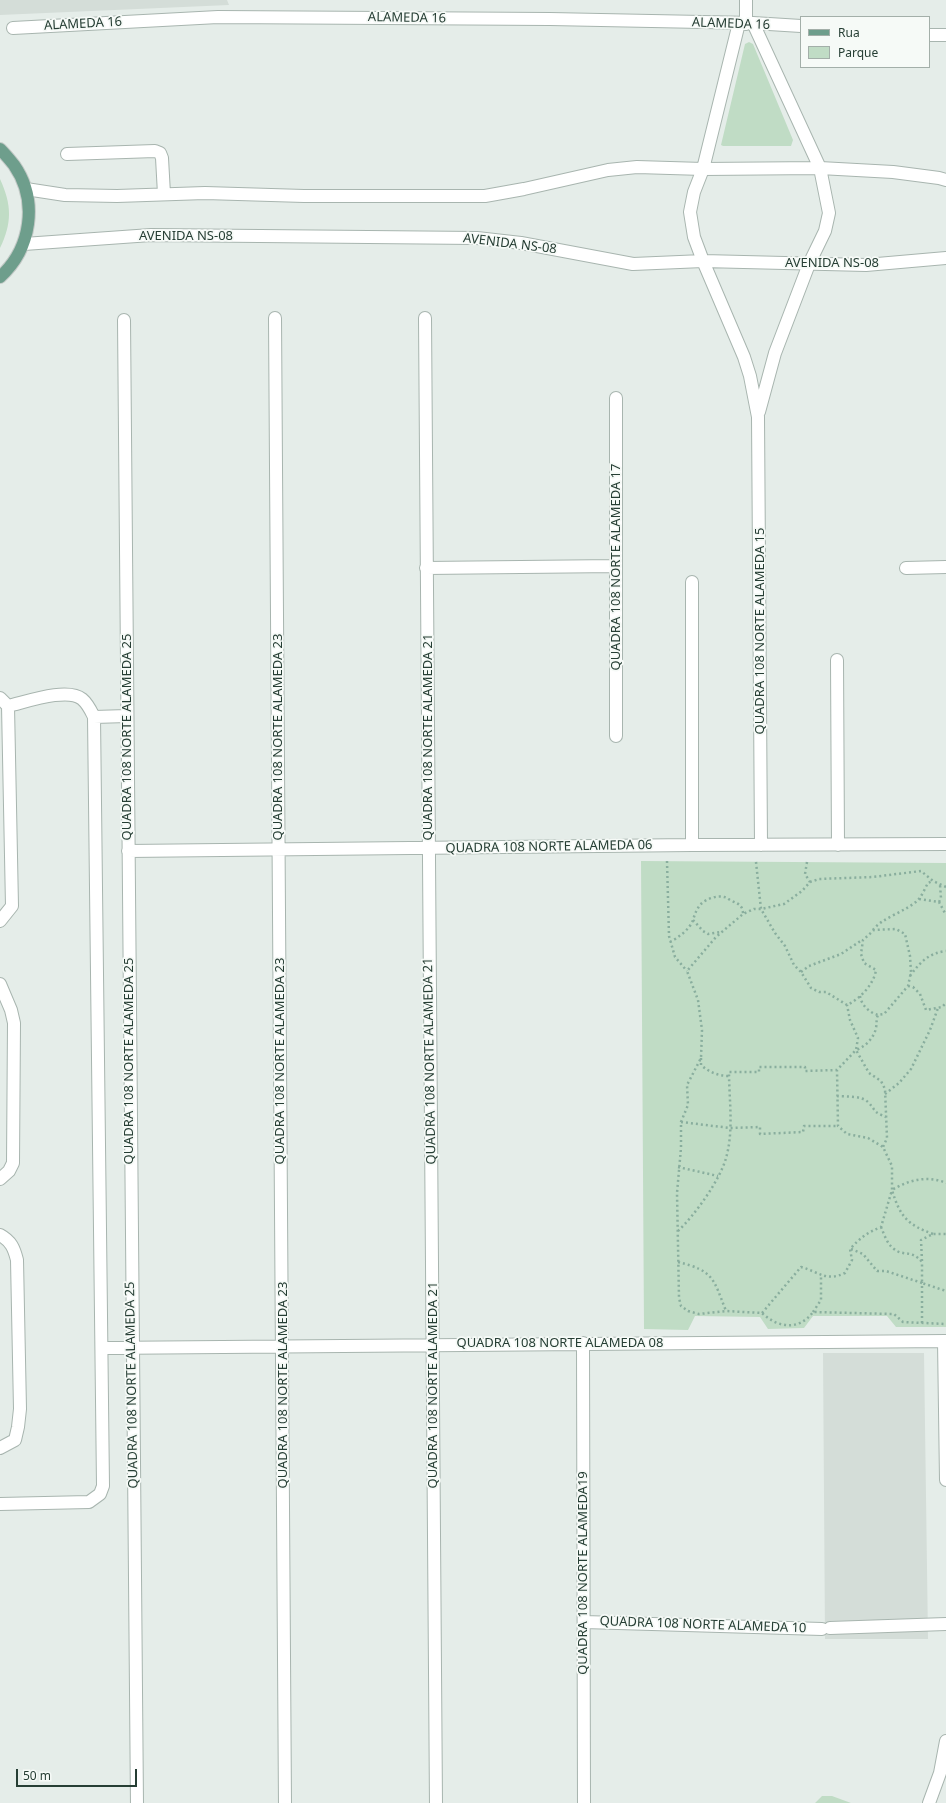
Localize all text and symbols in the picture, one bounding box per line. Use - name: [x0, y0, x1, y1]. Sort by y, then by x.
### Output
- street label: ALAMEDA 16: [368, 10, 446, 26]
- street label: ALAMEDA 16: [44, 14, 122, 34]
- street label: ALAMEDA 16: [692, 15, 770, 33]
- legend: [800, 16, 930, 68]
- text: Rua: [838, 24, 860, 41]
- text: Parque: [838, 44, 878, 61]
- street label: AVENIDA NS-08: [139, 228, 233, 244]
- street label: AVENIDA NS-08: [462, 231, 558, 257]
- street label: AVENIDA NS-08: [785, 255, 879, 271]
- street label: QUADRA 108 NORTE ALAMEDA 17: [608, 464, 624, 670]
- street label: QUADRA 108 NORTE ALAMEDA 15: [752, 528, 768, 734]
- street label: QUADRA 108 NORTE ALAMEDA 25: [119, 634, 135, 840]
- street label: QUADRA 108 NORTE ALAMEDA 23: [270, 634, 286, 840]
- street label: QUADRA 108 NORTE ALAMEDA 21: [420, 634, 436, 840]
- street label: QUADRA 108 NORTE ALAMEDA 06: [445, 837, 653, 857]
- street label: QUADRA 108 NORTE ALAMEDA 21: [420, 957, 440, 1165]
- street label: QUADRA 108 NORTE ALAMEDA 25: [121, 958, 137, 1164]
- street label: QUADRA 108 NORTE ALAMEDA 23: [272, 958, 288, 1164]
- street label: QUADRA 108 NORTE ALAMEDA 25: [122, 1281, 142, 1489]
- street label: QUADRA 108 NORTE ALAMEDA 23: [275, 1282, 291, 1488]
- street label: QUADRA 108 NORTE ALAMEDA 21: [425, 1282, 441, 1488]
- street label: QUADRA 108 NORTE ALAMEDA 08: [457, 1335, 663, 1351]
- street label: QUADRA 108 NORTE ALAMEDA19: [575, 1471, 591, 1675]
- street label: QUADRA 108 NORTE ALAMEDA 10: [599, 1614, 807, 1636]
- scale bar: [18, 1761, 139, 1787]
- text: 50 m: [23, 1767, 51, 1784]

